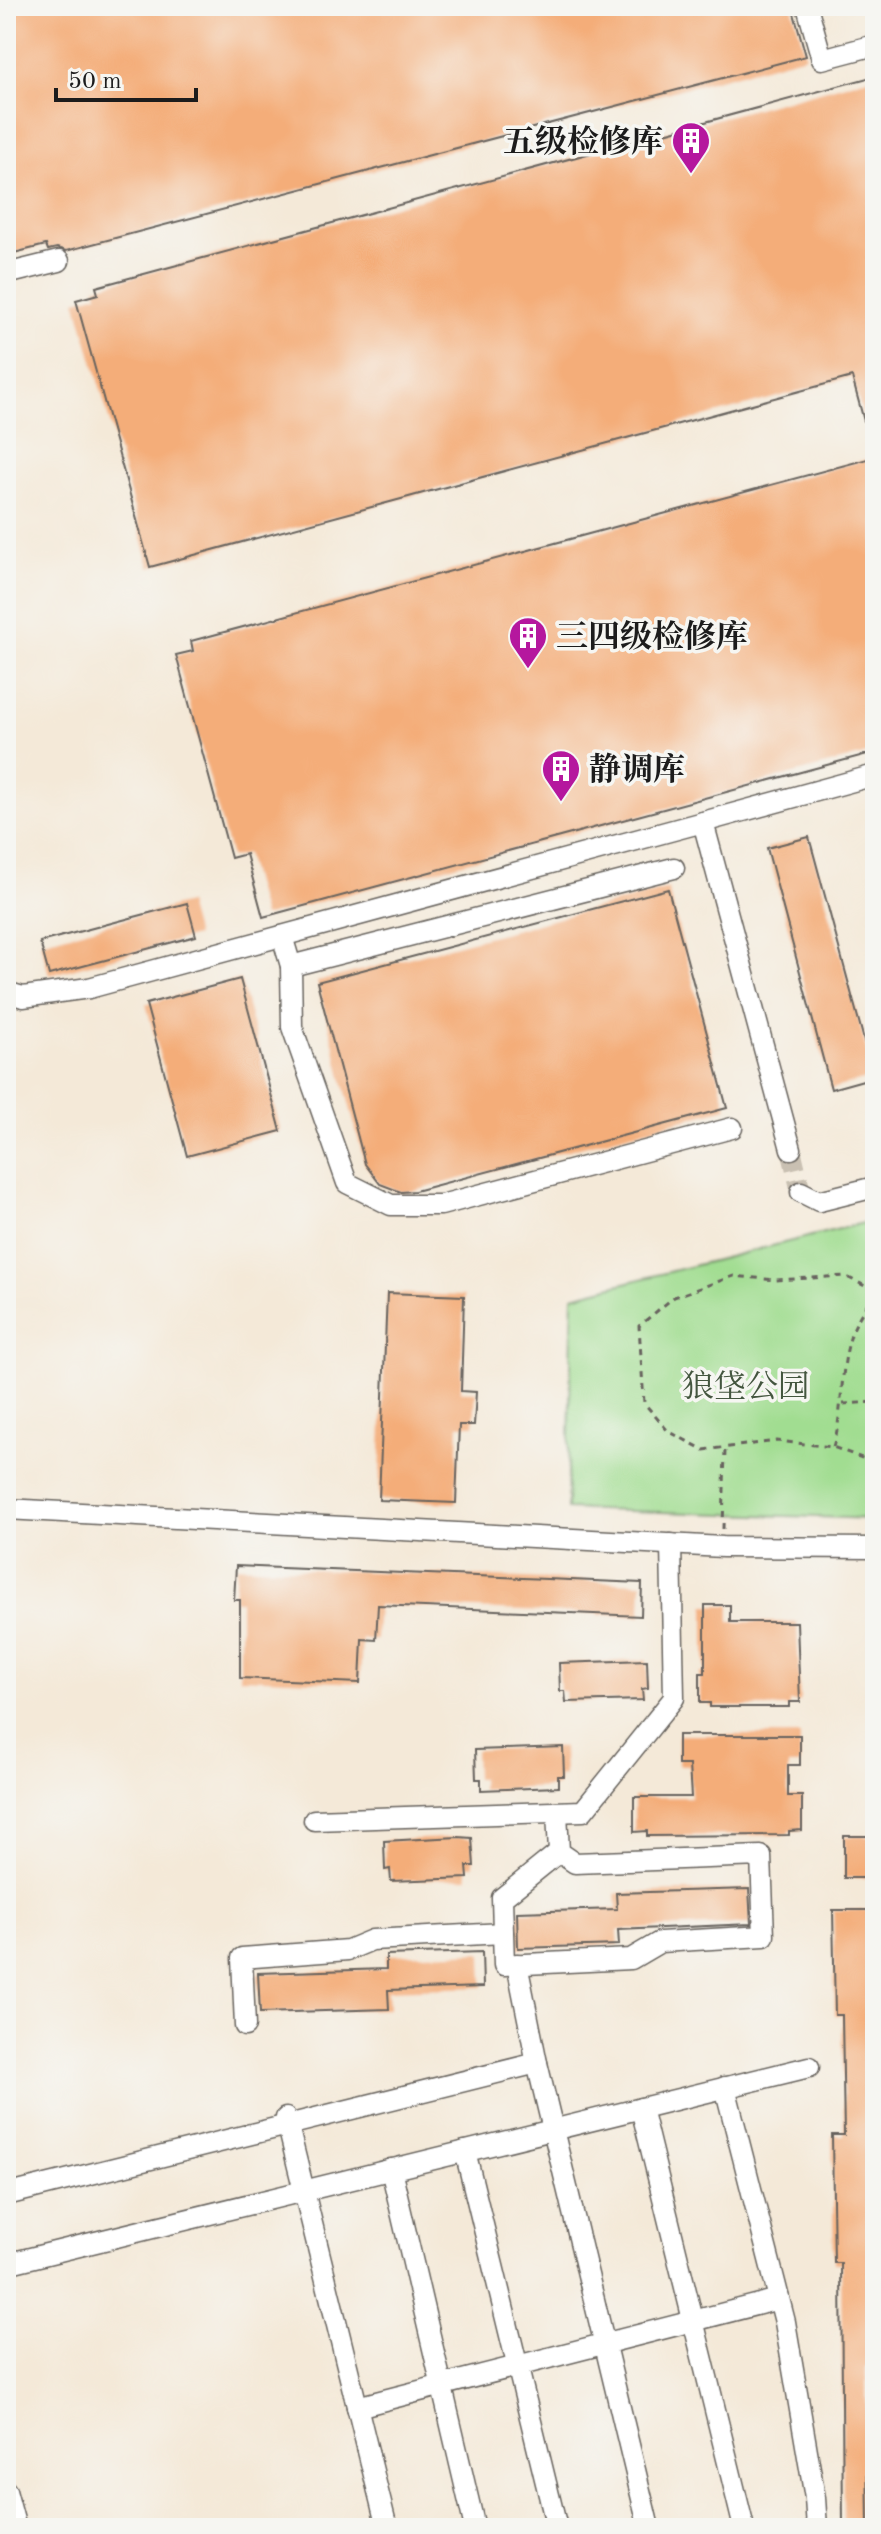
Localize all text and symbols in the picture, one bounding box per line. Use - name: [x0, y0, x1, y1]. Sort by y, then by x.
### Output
- scale bar: [56, 52, 196, 102]
- text: 50 m: [68, 70, 122, 94]
- building icon: 五级检修库: [670, 120, 712, 175]
- place label: 五级检修库: [503, 124, 663, 160]
- building icon: 三四级检修库: [507, 615, 549, 670]
- place label: 三四级检修库: [556, 619, 748, 655]
- building icon: 静调库: [540, 748, 582, 803]
- place label: 静调库: [589, 752, 685, 788]
- park label: 狼垡公园: [682, 1369, 810, 1405]

